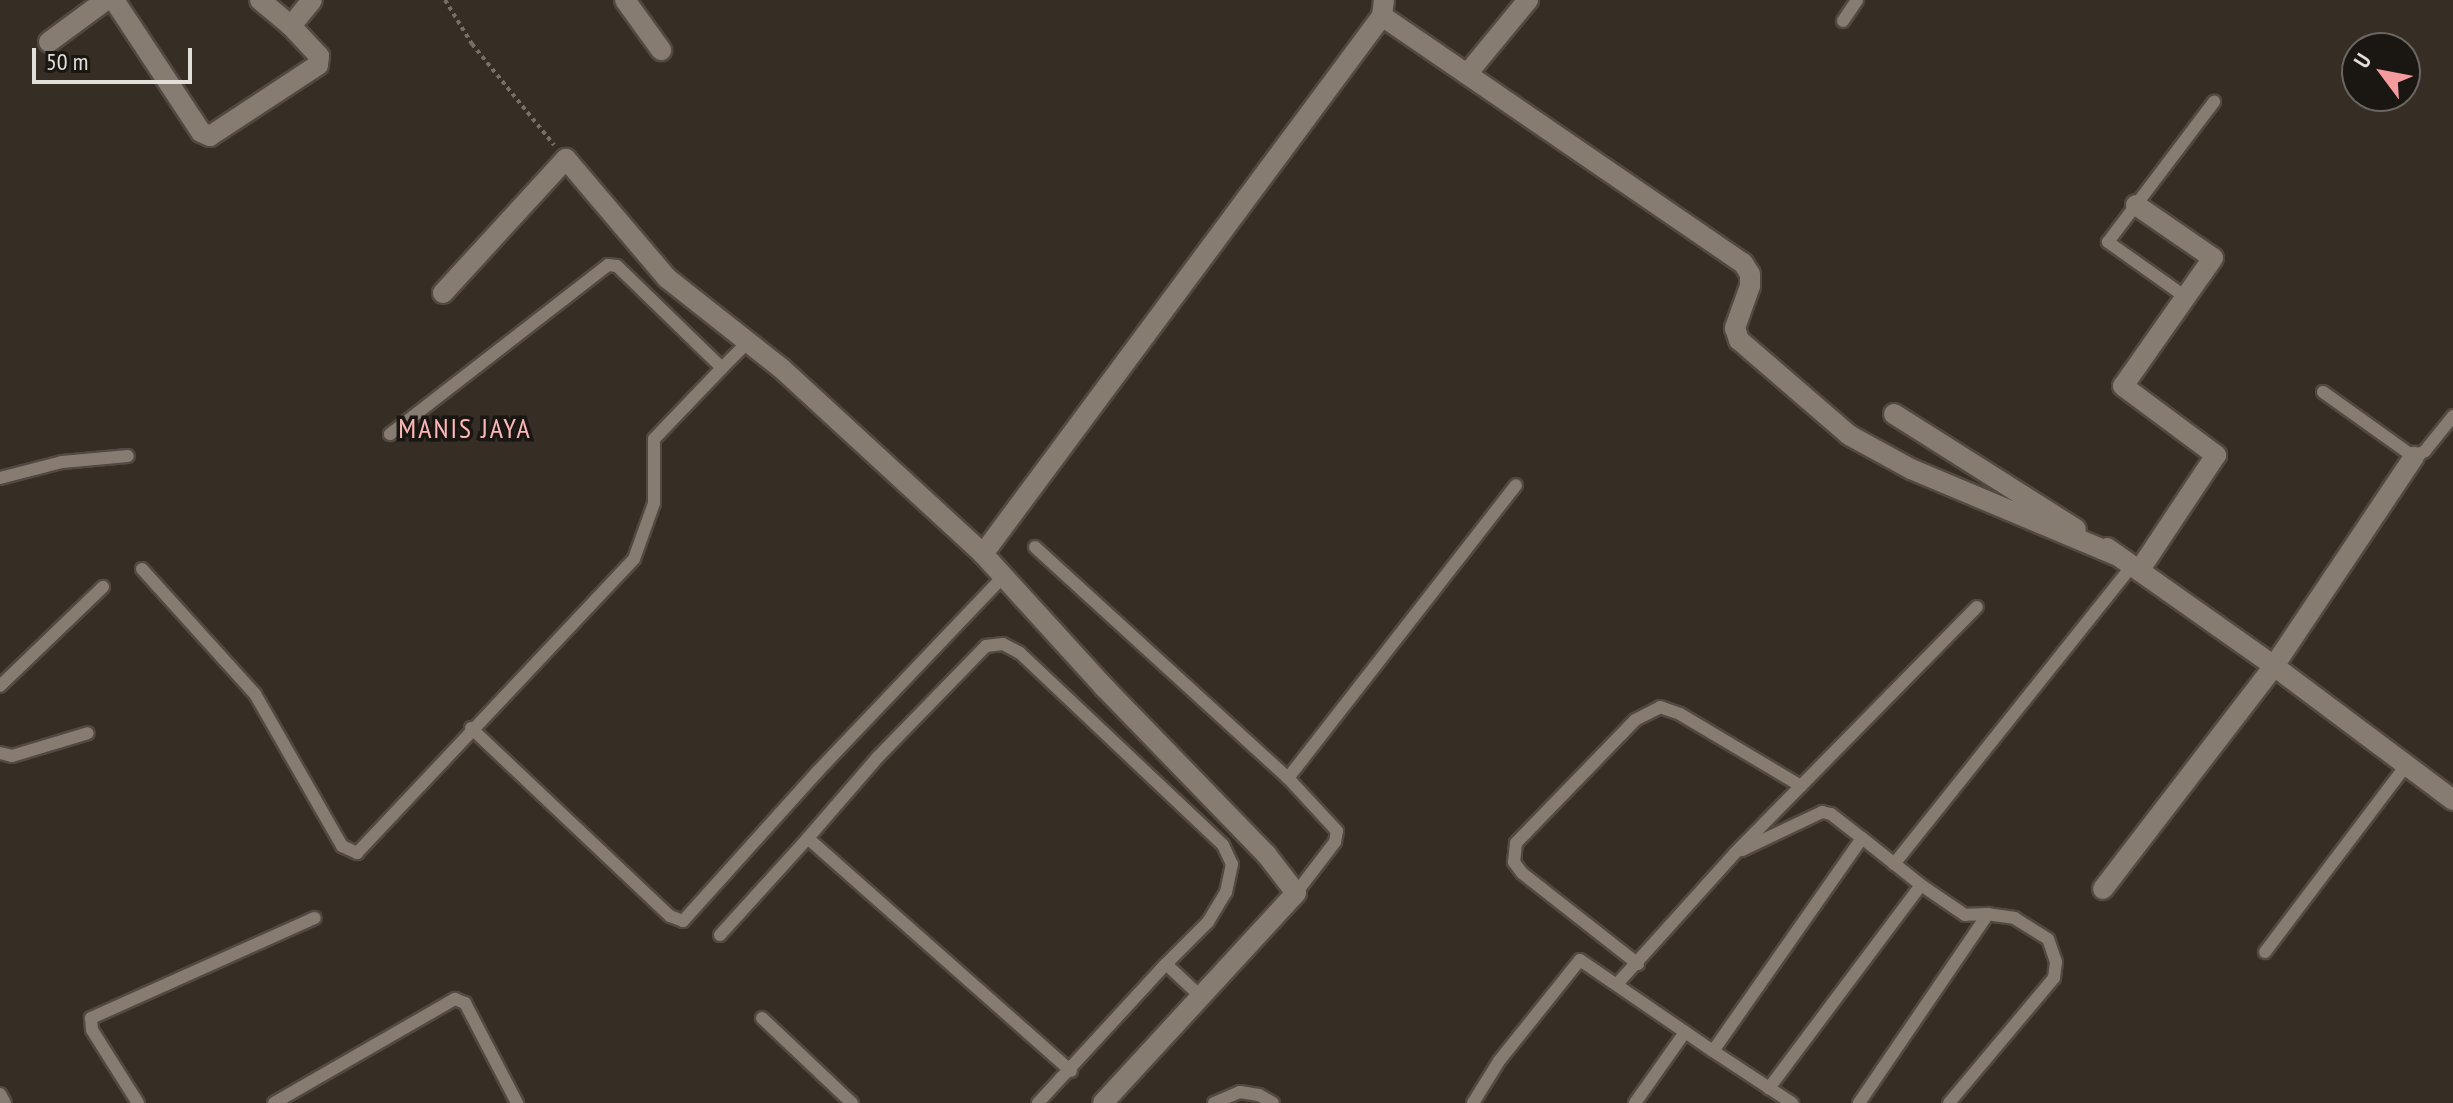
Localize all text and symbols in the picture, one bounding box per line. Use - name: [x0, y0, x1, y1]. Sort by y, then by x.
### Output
- scale bar: [36, 32, 196, 82]
- north arrow: [2341, 32, 2421, 112]
- text: 50 m: [46, 46, 88, 77]
- text: U: [2347, 48, 2377, 73]
- district label: MANIS JAYA: [398, 411, 532, 445]

